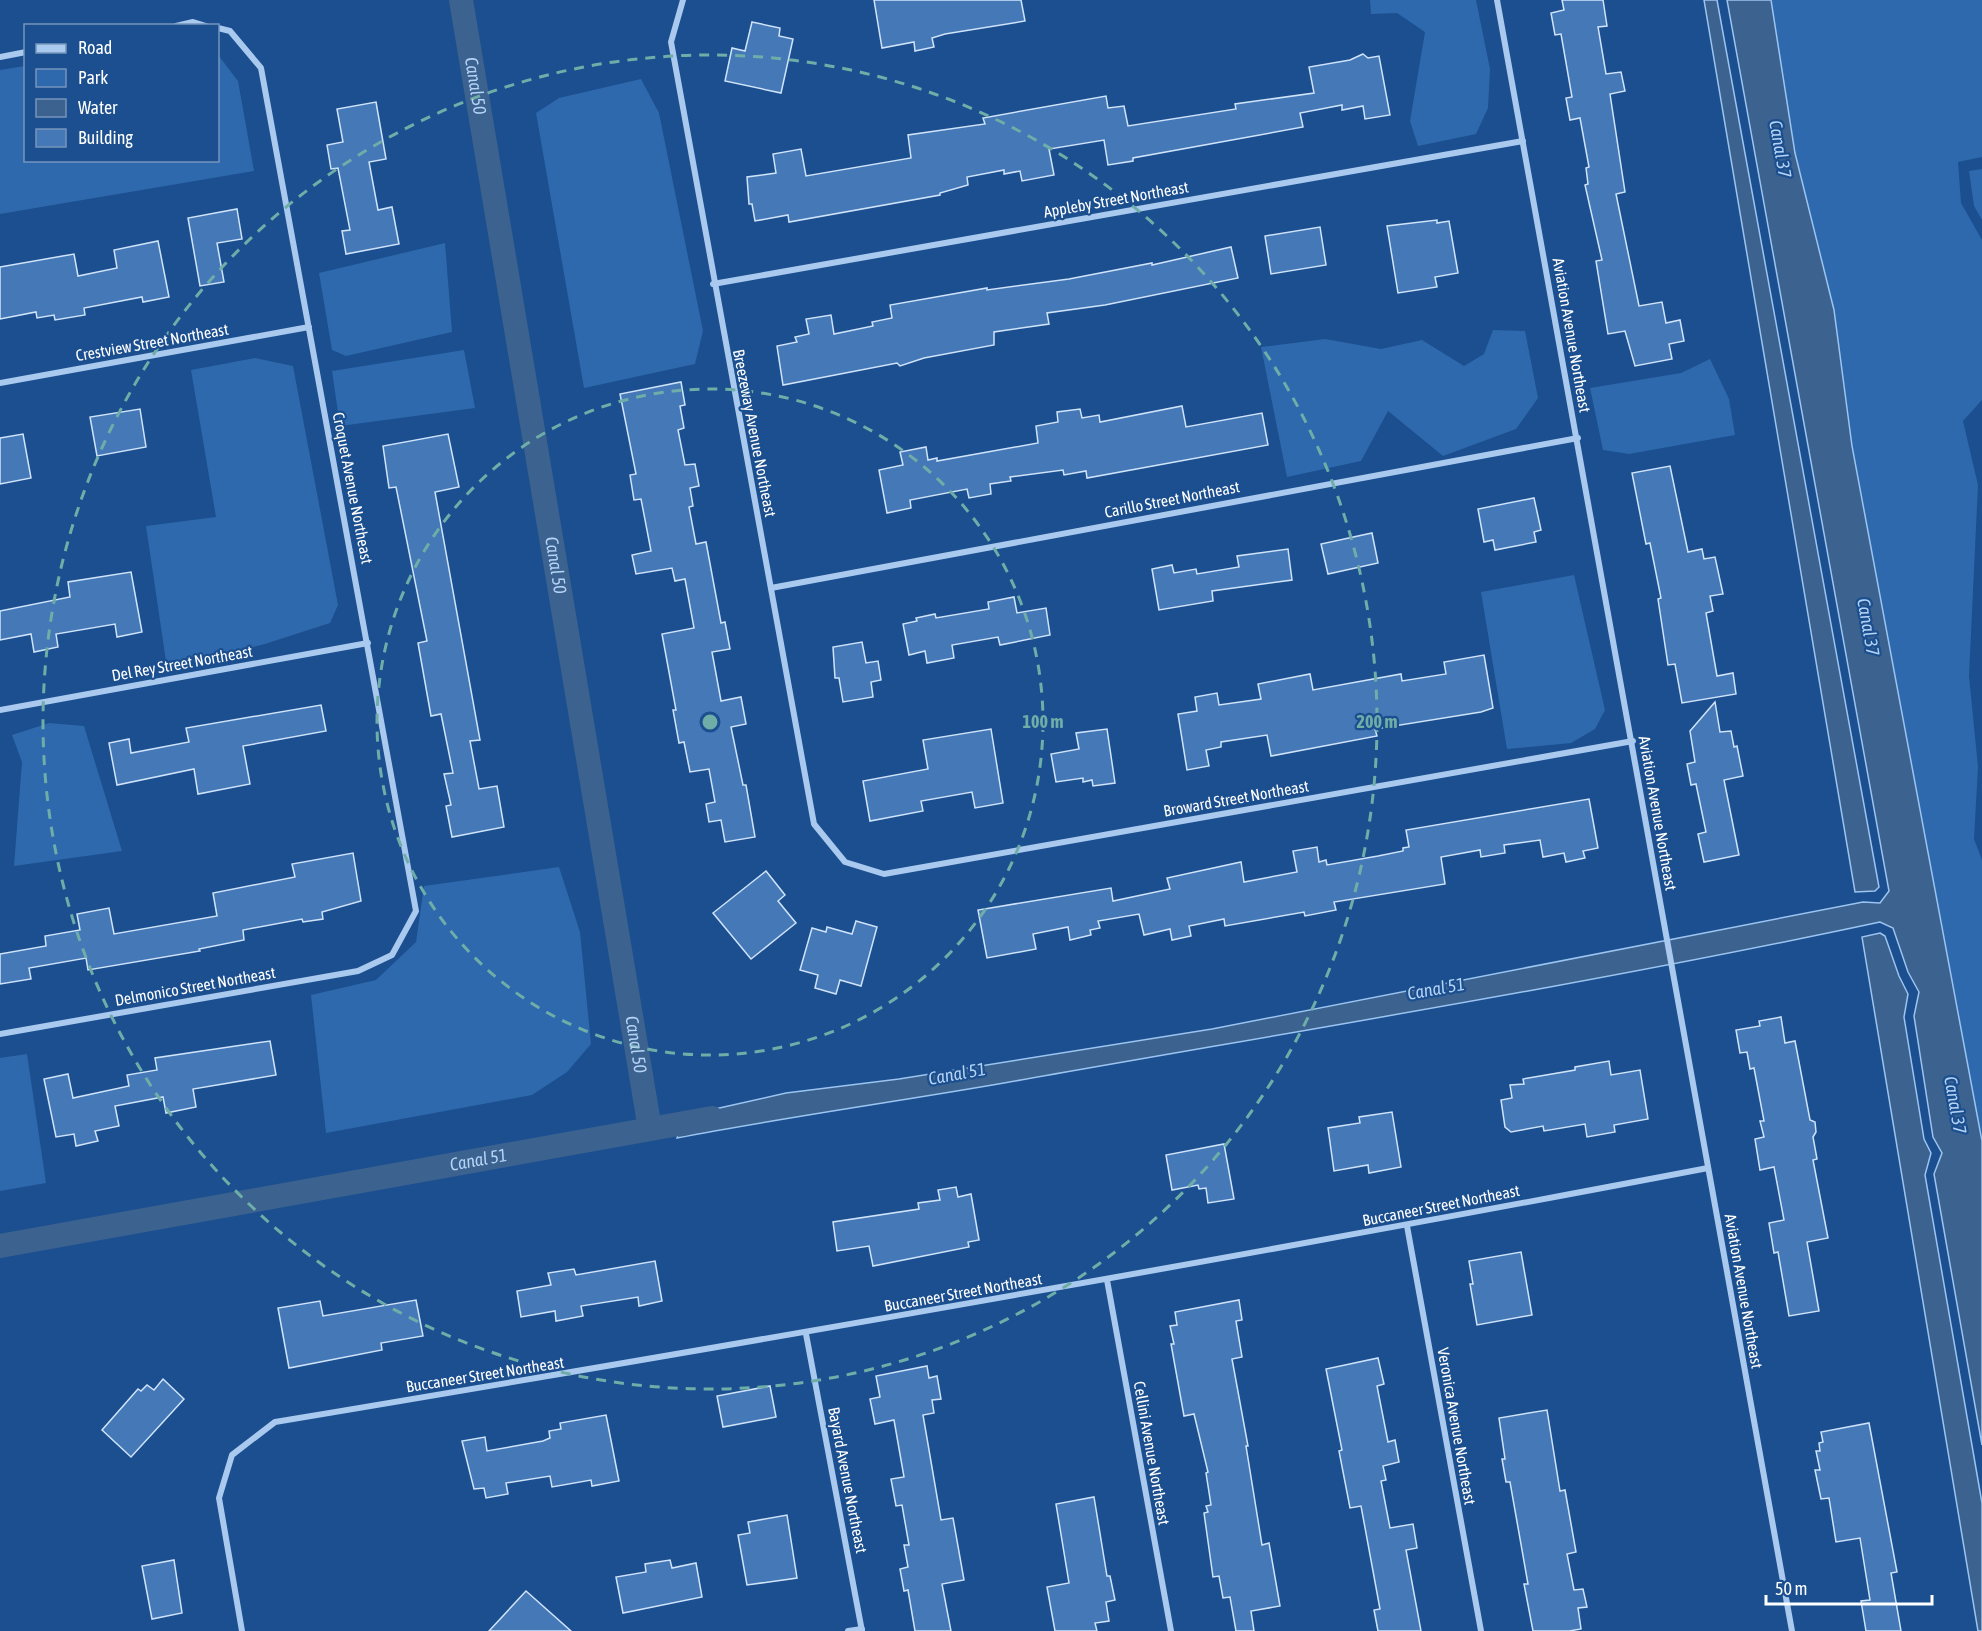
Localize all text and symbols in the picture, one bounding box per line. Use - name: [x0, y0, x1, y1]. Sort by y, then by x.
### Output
- legend: [24, 24, 219, 162]
- text: Road: [78, 37, 112, 58]
- water label: Canal 50: [461, 55, 491, 116]
- text: Park: [78, 67, 108, 88]
- text: Water: [78, 97, 118, 118]
- water label: Canal 37: [1765, 119, 1796, 180]
- text: Building: [78, 127, 133, 148]
- street label: Appleby Street Northeast: [1042, 177, 1190, 222]
- street label: Aviation Avenue Northeast: [1550, 256, 1595, 414]
- street label: Crestview Street Northeast: [74, 320, 230, 364]
- street label: Breezeway Avenue Northeast: [729, 348, 780, 519]
- street label: Croquet Avenue Northeast: [328, 411, 377, 566]
- street label: Carillo Street Northeast: [1103, 477, 1241, 521]
- water label: Canal 50: [541, 535, 571, 596]
- water label: Canal 37: [1853, 597, 1884, 658]
- street label: Del Rey Street Northeast: [110, 642, 254, 685]
- text: 100 m: [1023, 711, 1063, 732]
- text: 200 m: [1357, 711, 1397, 732]
- centre of rings: [700, 712, 720, 732]
- street label: Aviation Avenue Northeast: [1636, 734, 1681, 892]
- street label: Broward Street Northeast: [1162, 776, 1310, 820]
- street label: Delmonico Street Northeast: [113, 963, 277, 1009]
- water label: Canal 51: [1406, 973, 1466, 1004]
- water label: Canal 50: [621, 1014, 652, 1075]
- water label: Canal 51: [927, 1058, 987, 1089]
- water label: Canal 37: [1940, 1075, 1971, 1136]
- water label: Canal 51: [448, 1144, 509, 1175]
- street label: Buccaneer Street Northeast: [1361, 1181, 1522, 1229]
- street label: Aviation Avenue Northeast: [1722, 1212, 1767, 1370]
- street label: Buccaneer Street Northeast: [883, 1269, 1044, 1315]
- street label: Veronica Avenue Northeast: [1434, 1346, 1480, 1506]
- street label: Buccaneer Street Northeast: [405, 1353, 566, 1395]
- street label: Cellini Avenue Northeast: [1130, 1380, 1174, 1527]
- street label: Bayard Avenue Northeast: [824, 1405, 871, 1555]
- scale bar: [1766, 1568, 1932, 1606]
- text: 50 m: [1775, 1578, 1807, 1599]

